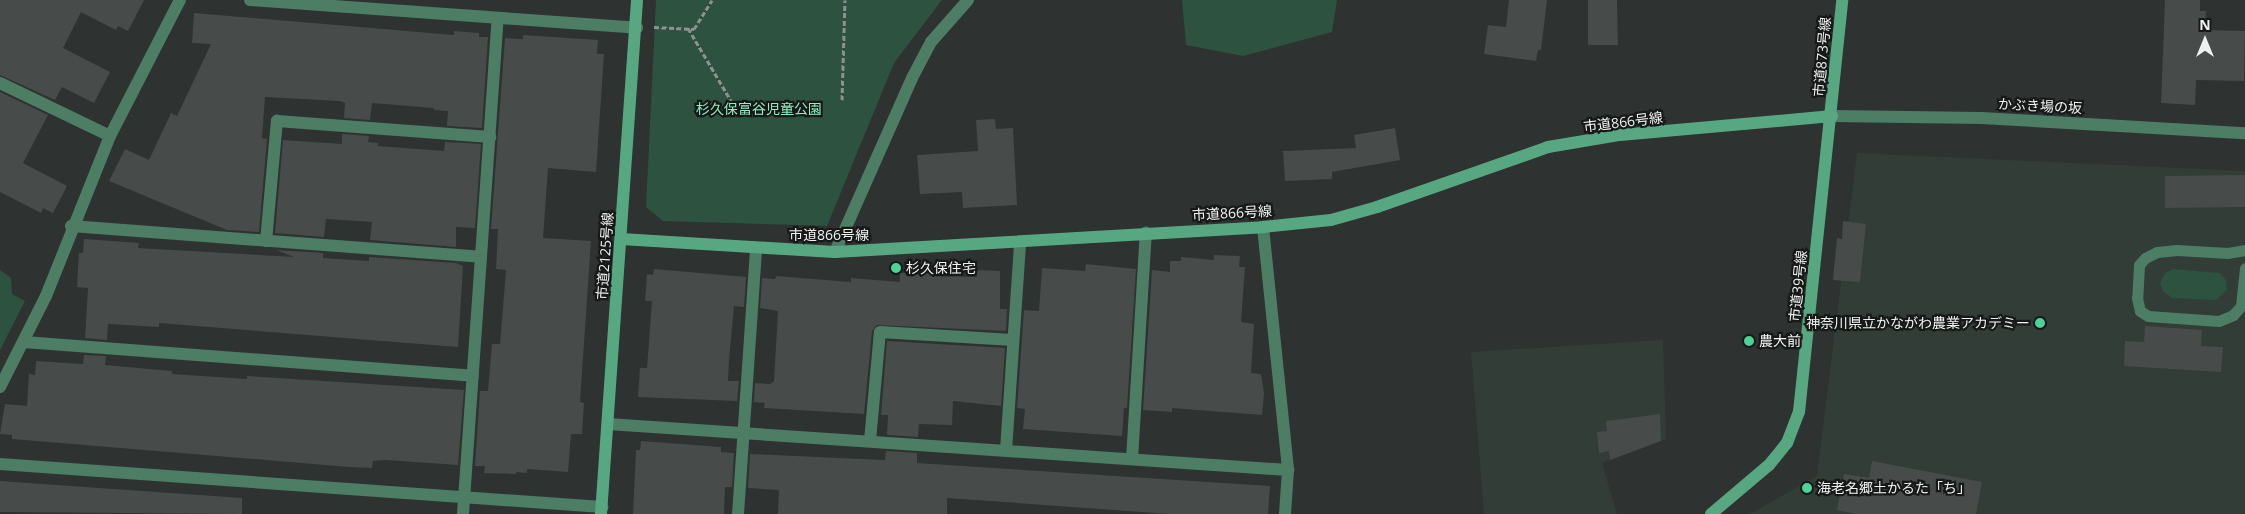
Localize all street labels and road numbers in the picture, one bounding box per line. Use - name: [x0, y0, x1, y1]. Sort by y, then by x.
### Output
- street label: 市道873号線: [1810, 16, 1834, 98]
- street label: かぶき場の坂: [1998, 95, 2082, 117]
- street label: 市道866号線: [1582, 109, 1664, 135]
- street label: 市道866号線: [1192, 203, 1272, 223]
- street label: 市道2125号線: [594, 212, 616, 300]
- street label: 市道866号線: [789, 227, 869, 243]
- street label: 市道39号線: [1786, 249, 1810, 323]

